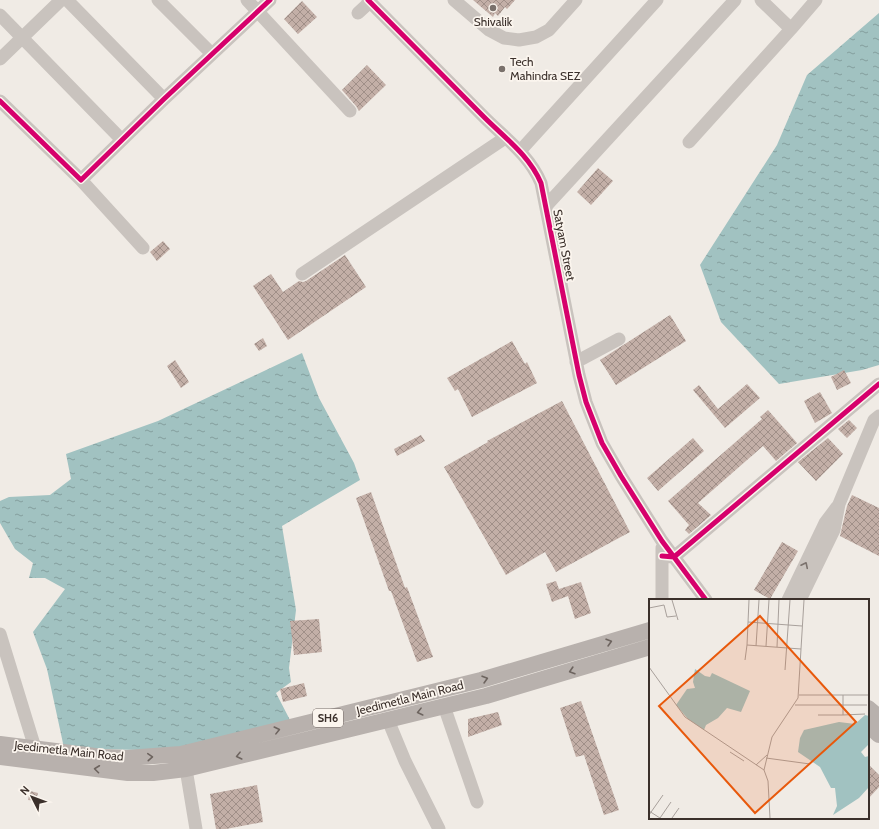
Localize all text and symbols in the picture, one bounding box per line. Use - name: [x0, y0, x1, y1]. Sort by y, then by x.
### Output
- marker: Shivalik: [488, 3, 498, 13]
- place label: Shivalik: [474, 14, 513, 29]
- place label: Tech Mahindra SEZ: [510, 54, 581, 83]
- marker: Tech Mahindra SEZ: [497, 64, 507, 74]
- street label: Satyam Street: [550, 208, 579, 282]
- one-way arrow: [800, 562, 808, 569]
- inset map: [649, 599, 869, 819]
- one-way arrow: [606, 638, 613, 647]
- one-way arrow: [569, 666, 576, 675]
- one-way arrow: [481, 675, 488, 684]
- street label: Jeedimetla Main Road: [354, 677, 465, 718]
- one-way arrow: [417, 707, 424, 716]
- road number: SH6: [313, 709, 343, 727]
- one-way arrow: [274, 727, 280, 735]
- street label: Jeedimetla Main Road: [13, 737, 124, 764]
- one-way arrow: [236, 751, 243, 760]
- one-way arrow: [147, 752, 153, 761]
- one-way arrow: [94, 765, 100, 774]
- north arrow: [12, 777, 52, 817]
- text: N: [17, 783, 32, 798]

